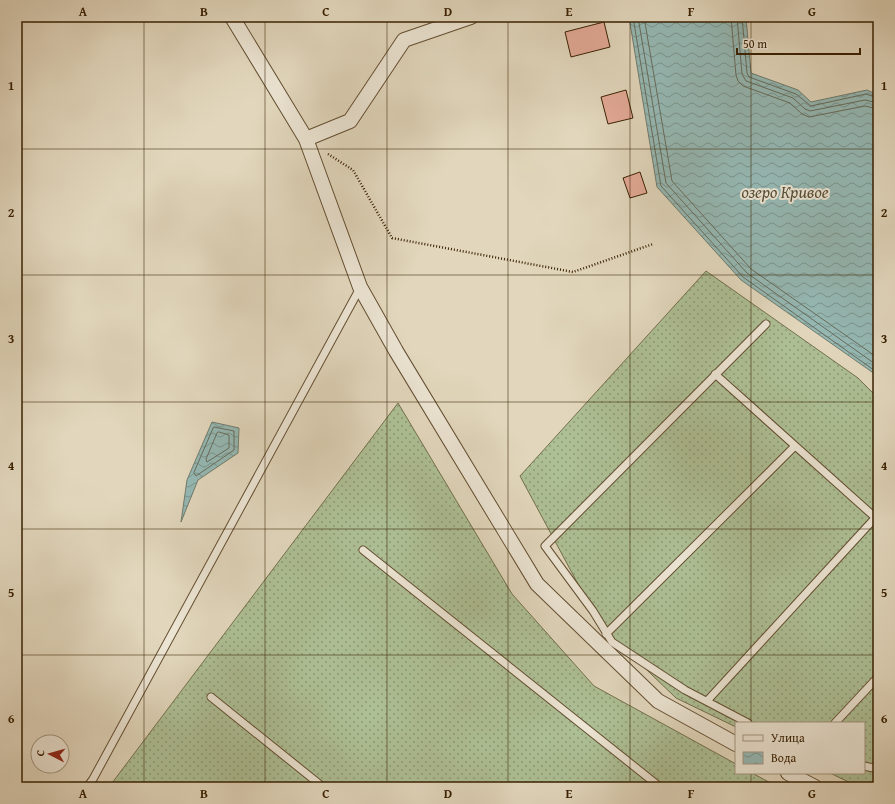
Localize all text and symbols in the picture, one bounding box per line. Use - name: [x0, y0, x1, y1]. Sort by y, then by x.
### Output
- text: A: [79, 2, 88, 21]
- text: B: [200, 2, 208, 21]
- text: C: [322, 2, 330, 21]
- text: D: [444, 2, 452, 21]
- text: E: [566, 2, 573, 21]
- text: F: [688, 2, 695, 21]
- text: G: [808, 2, 816, 21]
- scale bar: [737, 30, 860, 56]
- text: 50 m: [743, 35, 767, 52]
- text: 1: [8, 76, 14, 95]
- text: 1: [881, 76, 887, 95]
- water label: озеро Кривое: [741, 179, 829, 204]
- text: 2: [8, 203, 15, 222]
- text: 2: [881, 203, 888, 222]
- text: 3: [8, 329, 14, 348]
- text: 3: [881, 329, 887, 348]
- text: 4: [8, 456, 15, 475]
- text: 4: [881, 456, 888, 475]
- text: 5: [8, 583, 15, 602]
- text: 5: [881, 583, 888, 602]
- text: 6: [8, 709, 15, 728]
- text: 6: [881, 709, 888, 728]
- legend: [735, 722, 865, 774]
- text: Улица: [771, 729, 805, 746]
- north arrow: [30, 734, 70, 774]
- text: С: [32, 749, 48, 757]
- text: Вода: [771, 749, 796, 766]
- text: A: [79, 784, 88, 803]
- text: B: [200, 784, 208, 803]
- text: C: [322, 784, 330, 803]
- text: D: [444, 784, 452, 803]
- text: E: [566, 784, 573, 803]
- text: F: [688, 784, 695, 803]
- text: G: [808, 784, 816, 803]

